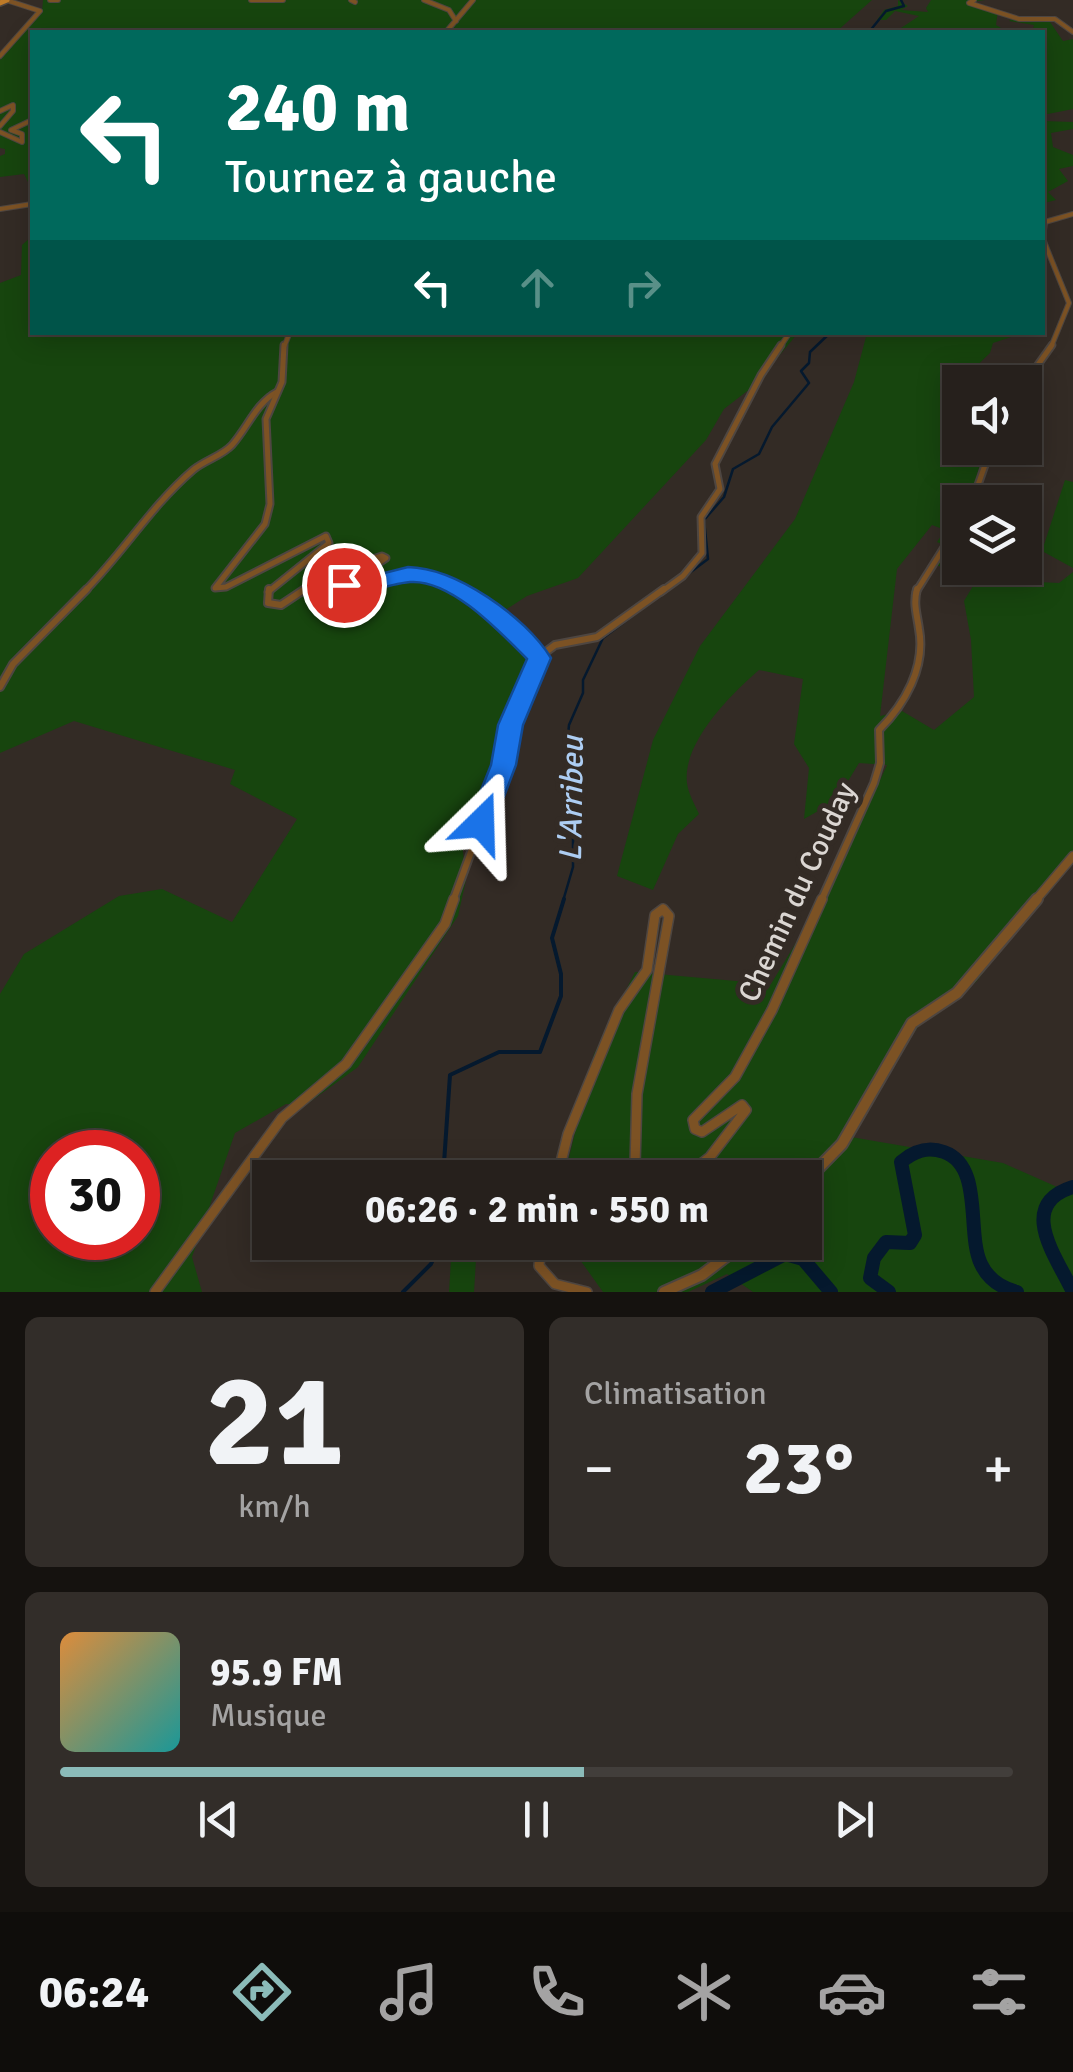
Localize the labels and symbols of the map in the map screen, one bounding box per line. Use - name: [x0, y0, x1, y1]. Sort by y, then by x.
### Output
- pin: [302, 543, 387, 628]
- water label: L'Arribeu: [551, 734, 592, 862]
- position arrow: [429, 771, 533, 875]
- street label: Chemin du Couday: [730, 777, 865, 1008]
- speed limit sign: 30: [30, 1130, 160, 1260]

